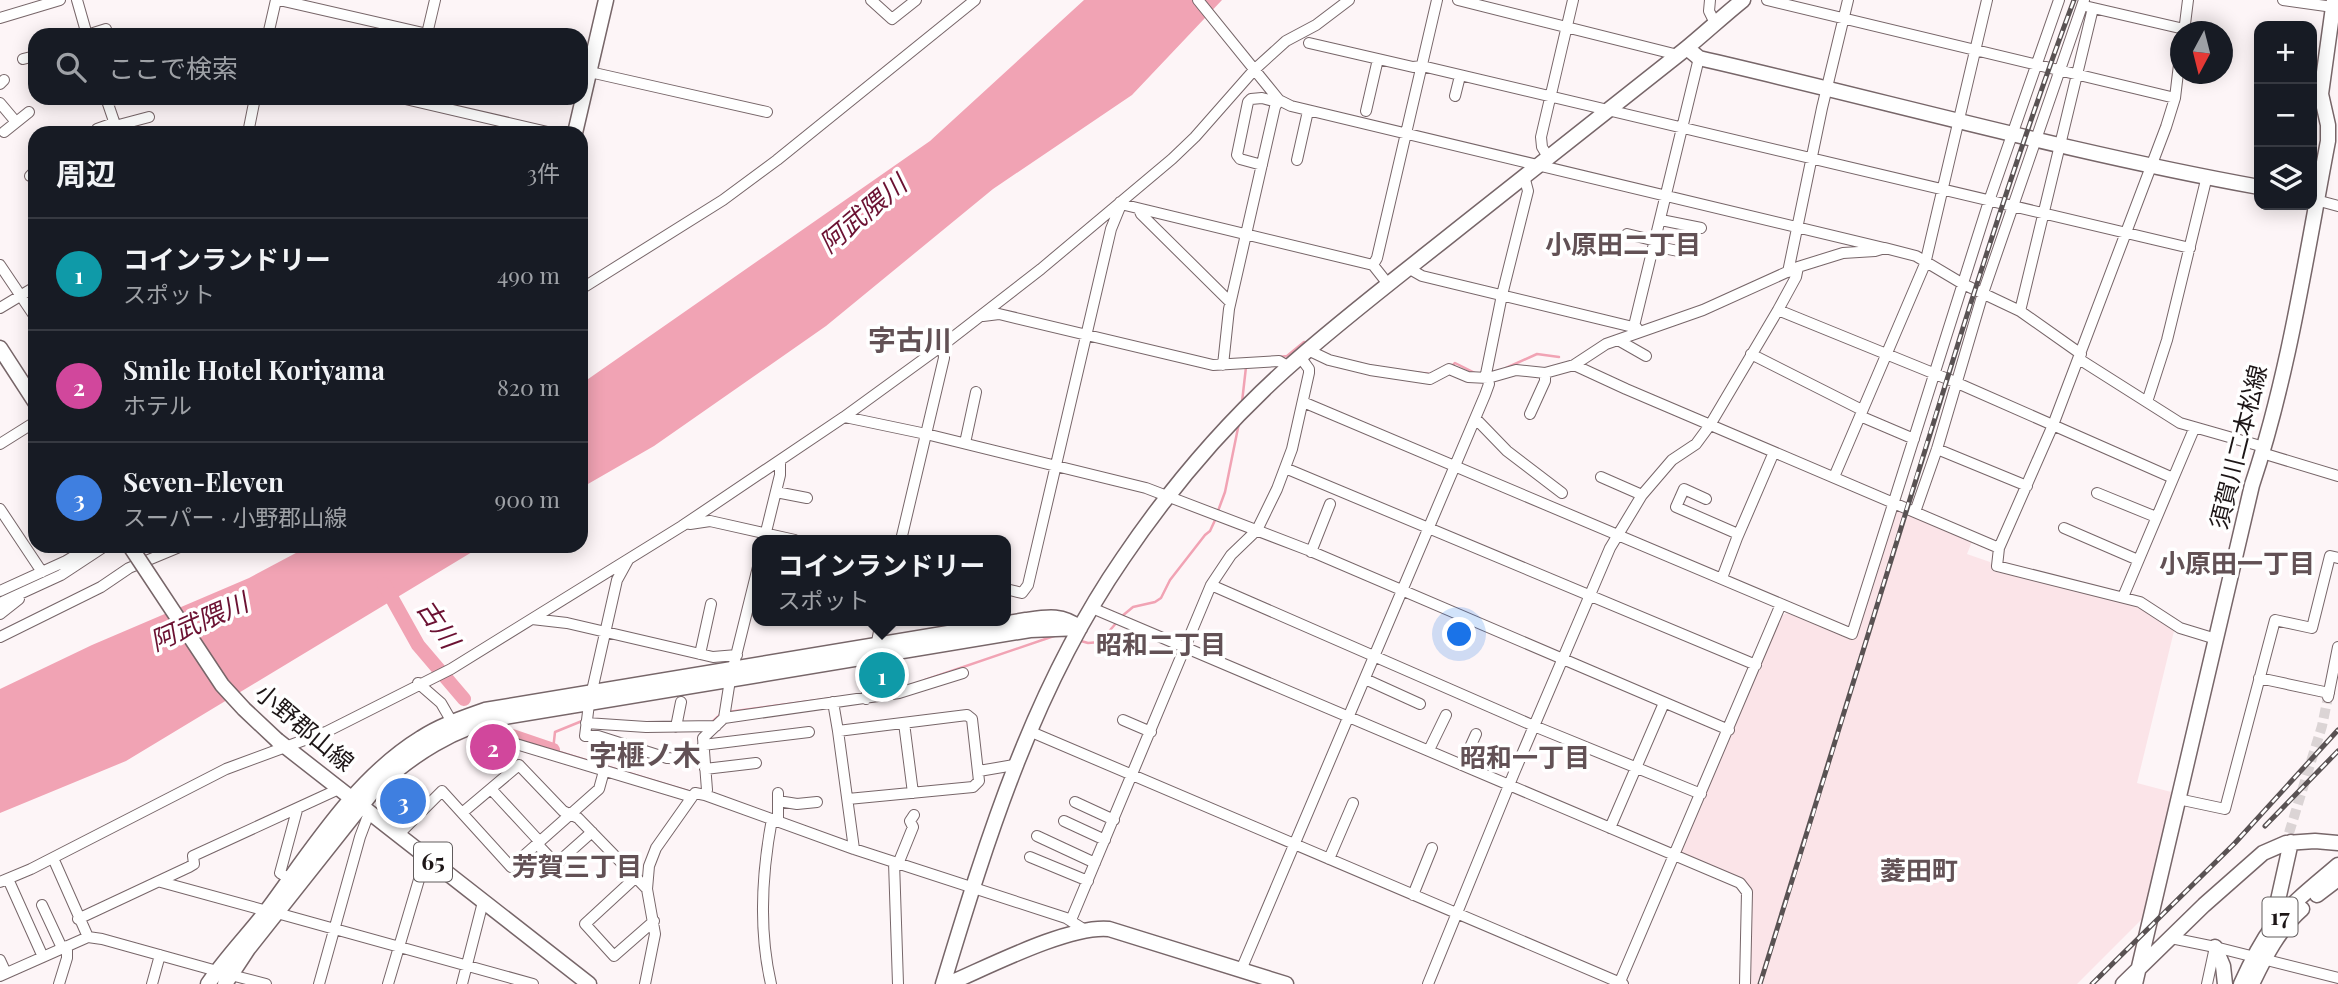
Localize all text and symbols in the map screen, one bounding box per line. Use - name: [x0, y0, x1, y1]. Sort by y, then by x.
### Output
- north arrow: [2170, 21, 2233, 84]
- map controls: [2254, 21, 2317, 210]
- button: +: [2254, 21, 2317, 84]
- search box: [28, 28, 588, 105]
- icon: search: [52, 48, 90, 86]
- text: ここで検索: [108, 50, 238, 85]
- button: −: [2254, 84, 2317, 147]
- button: layers: [2254, 147, 2317, 210]
- text: 周辺: [56, 153, 116, 193]
- text: 3件: [527, 157, 560, 188]
- water label: 阿武隈川: [811, 164, 915, 260]
- district label: 小原田二丁目: [1545, 226, 1701, 261]
- text: コインランドリー: [123, 241, 331, 276]
- text: 1: [75, 259, 83, 290]
- text: 490 m: [497, 259, 560, 290]
- text: スポット: [123, 278, 215, 309]
- district label: 字古川: [868, 320, 952, 357]
- text: Smile Hotel Koriyama: [123, 352, 385, 387]
- street label: 須賀川二本松線: [2201, 361, 2273, 532]
- text: 2: [73, 371, 85, 402]
- text: 820 m: [497, 371, 560, 402]
- text: ホテル: [123, 389, 192, 420]
- text: Seven-Eleven: [123, 464, 284, 499]
- text: 3: [73, 483, 85, 514]
- text: 900 m: [495, 483, 560, 514]
- text: スーパー · 小野郡山線: [123, 501, 347, 532]
- popup: [752, 535, 1011, 626]
- district label: 小原田一丁目: [2159, 545, 2315, 580]
- text: コインランドリー: [777, 547, 986, 582]
- water label: 阿武隈川: [144, 582, 256, 658]
- text: スポット: [777, 584, 869, 615]
- water label: 古川: [410, 592, 470, 657]
- your location: [1442, 617, 1476, 651]
- district label: 昭和二丁目: [1096, 626, 1226, 661]
- pin: 1: [859, 649, 905, 701]
- street label: 小野郡山線: [249, 676, 362, 777]
- pin: 2: [470, 721, 516, 773]
- district label: 字榧ノ木: [589, 735, 701, 772]
- district label: 昭和一丁目: [1460, 739, 1590, 774]
- pin: 3: [380, 775, 426, 827]
- road number: 65: [414, 842, 452, 882]
- district label: 芳賀三丁目: [512, 848, 642, 883]
- district label: 菱田町: [1880, 852, 1958, 887]
- road number: 17: [2262, 898, 2298, 936]

